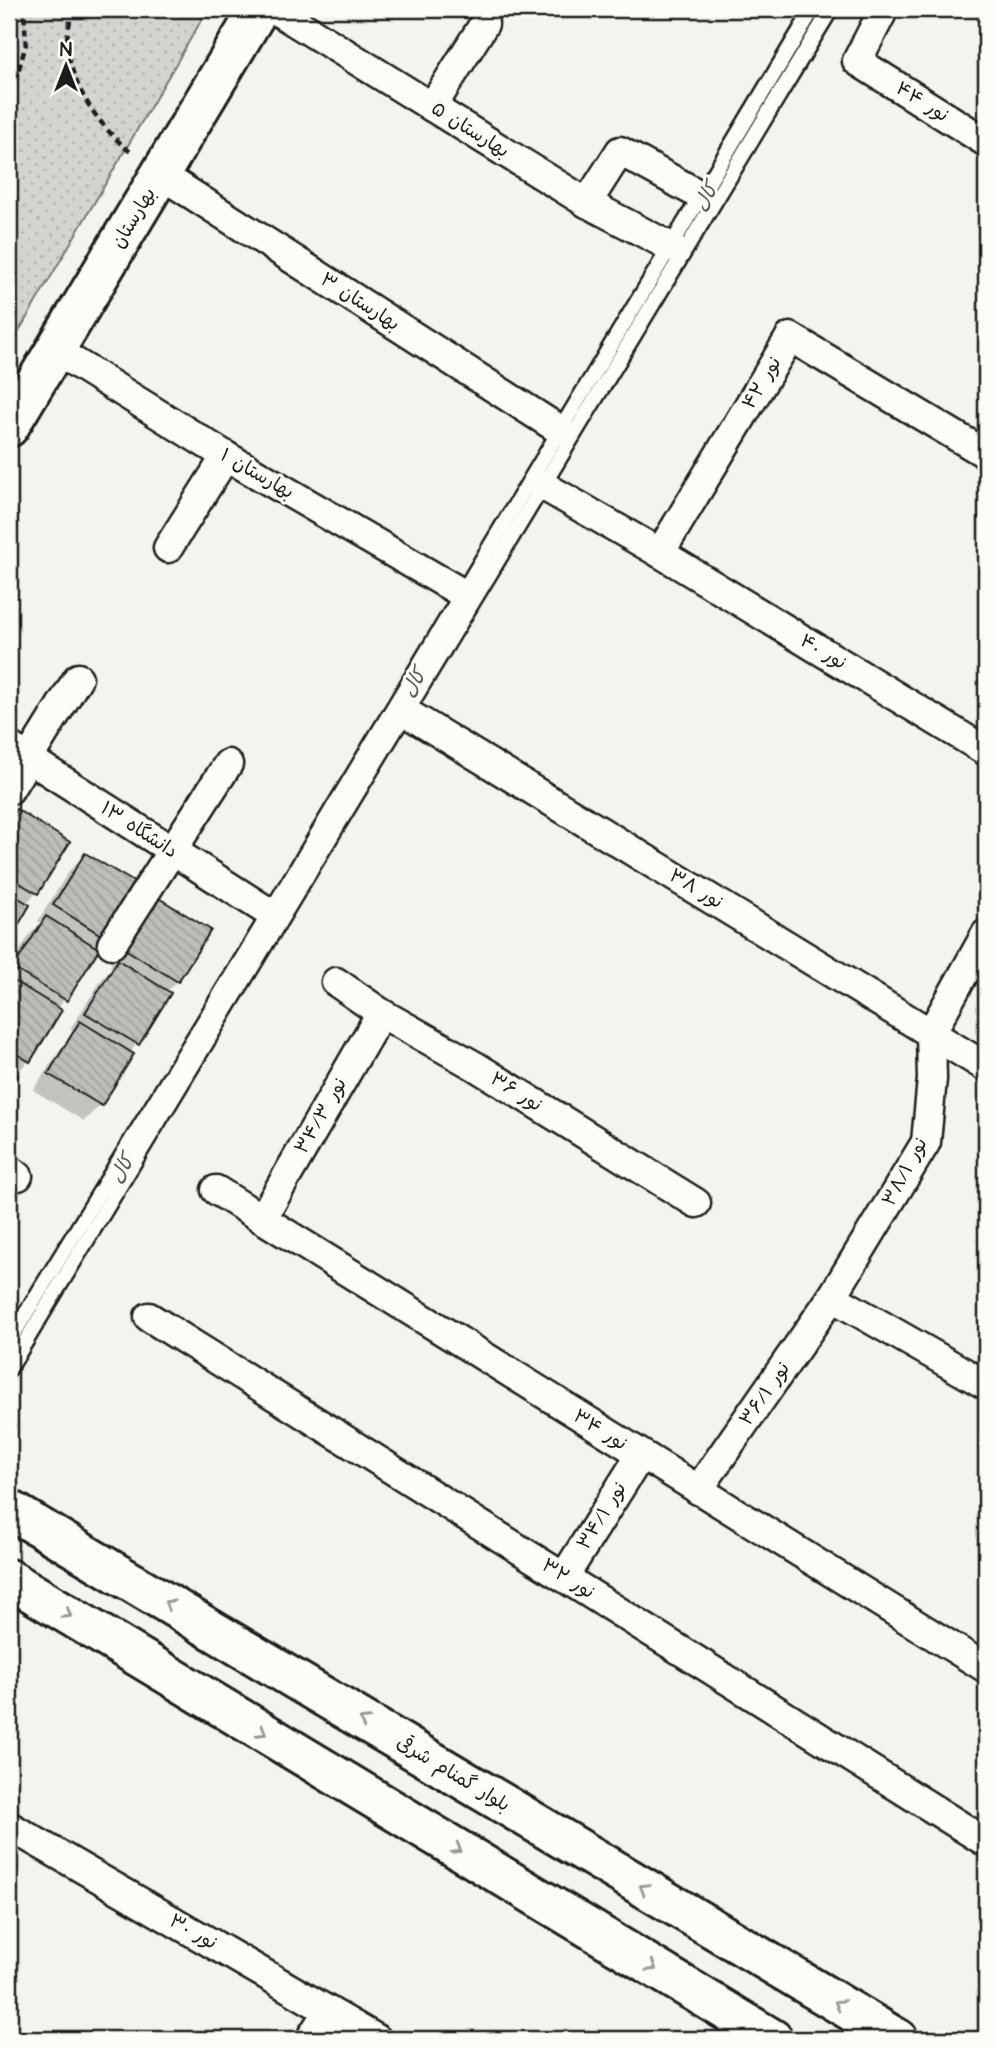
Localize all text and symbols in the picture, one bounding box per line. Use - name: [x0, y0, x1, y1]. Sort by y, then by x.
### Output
- north arrow: [32, 32, 102, 102]
- text: N: [60, 37, 72, 64]
- street label: نور ۴۴: [890, 75, 954, 129]
- street label: بهارستان ۵: [426, 95, 514, 165]
- water label: کال: [686, 174, 728, 217]
- street label: بهارستان: [105, 182, 163, 254]
- street label: بهارستان ۳: [315, 266, 405, 338]
- street label: نور ۴۲: [736, 352, 788, 414]
- street label: بهارستان ۱: [215, 442, 299, 506]
- street label: نور ۴۰: [795, 628, 851, 676]
- water label: کال: [394, 660, 436, 703]
- street label: دانشگاه ۱۳: [95, 795, 183, 865]
- street label: نور ۳۸: [664, 862, 728, 916]
- street label: نور ۳۶: [485, 1066, 547, 1118]
- street label: نور ۳۴/۳: [288, 1073, 354, 1159]
- street label: نور ۳۸/۱: [876, 1133, 934, 1211]
- water label: کال: [102, 1146, 144, 1189]
- street label: نور ۳۶/۱: [733, 1357, 797, 1431]
- street label: نور ۳۴: [568, 1403, 632, 1457]
- street label: نور ۳۴/۱: [571, 1477, 633, 1555]
- street label: نور ۳۲: [536, 1552, 600, 1606]
- one-way arrow: [163, 1600, 176, 1613]
- one-way arrow: [60, 1606, 73, 1619]
- one-way arrow: [359, 1716, 372, 1729]
- one-way arrow: [254, 1723, 267, 1736]
- street label: بلوار گمنام شرقی: [391, 1729, 515, 1819]
- one-way arrow: [449, 1841, 462, 1854]
- one-way arrow: [638, 1883, 651, 1896]
- street label: نور ۳۰: [164, 1907, 222, 1957]
- one-way arrow: [644, 1958, 657, 1971]
- one-way arrow: [834, 2000, 847, 2013]

